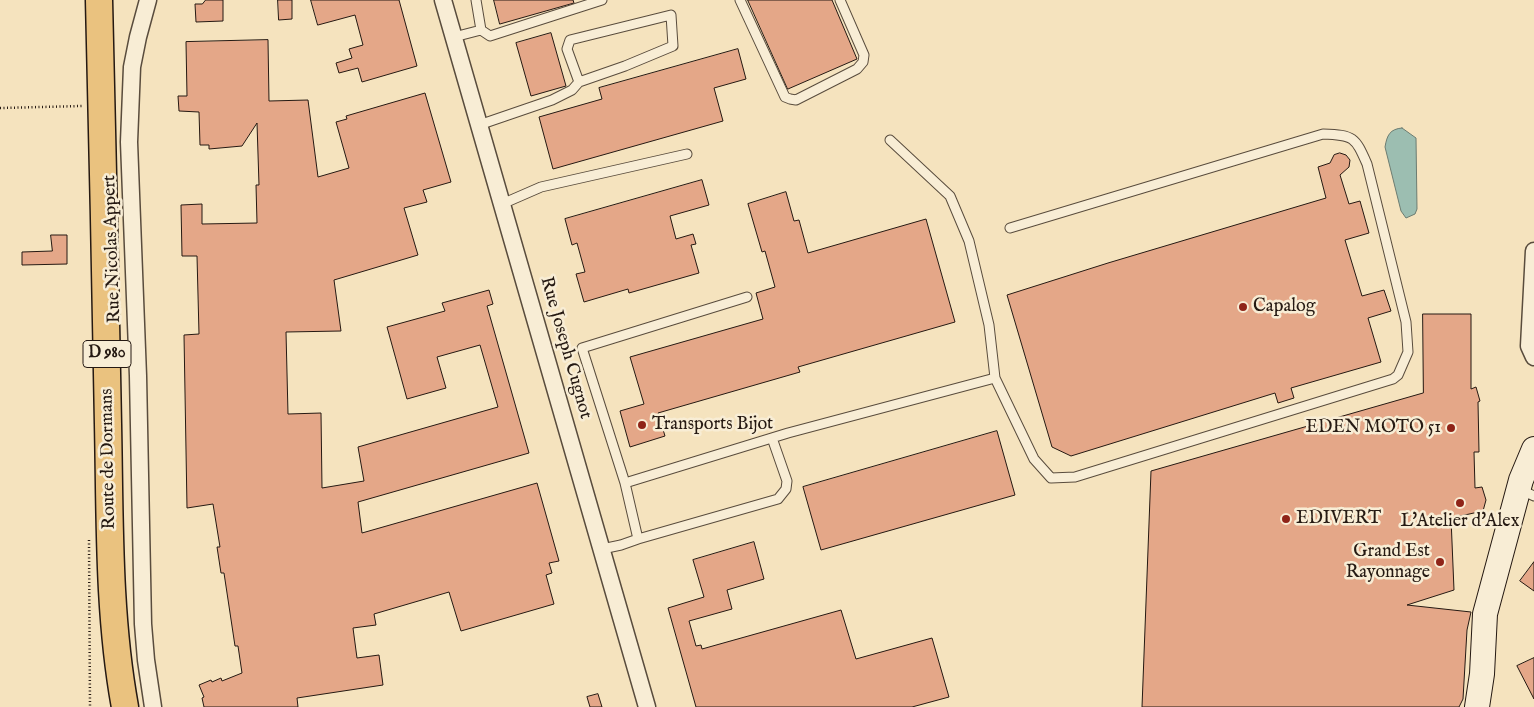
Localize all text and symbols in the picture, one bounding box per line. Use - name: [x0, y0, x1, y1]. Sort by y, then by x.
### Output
- street label: Rue Nicolas Appert: [100, 174, 126, 324]
- street label: Rue Joseph Cugnot: [534, 274, 596, 422]
- place label: Capalog: [1253, 296, 1315, 318]
- marker: Capalog: [1237, 301, 1249, 313]
- road number: D 980: [83, 340, 131, 368]
- street label: Route de Dormans: [97, 388, 121, 530]
- place label: Transports Bijot: [652, 414, 773, 436]
- place label: EDEN MOTO 51: [1305, 417, 1441, 439]
- marker: Transports Bijot: [636, 419, 648, 431]
- marker: EDEN MOTO 51: [1445, 422, 1457, 434]
- marker: L'Atelier d'Alex: [1454, 497, 1466, 509]
- place label: EDIVERT: [1296, 508, 1381, 530]
- place label: L'Atelier d'Alex: [1401, 511, 1519, 533]
- marker: EDIVERT: [1280, 513, 1292, 525]
- place label: Grand Est Rayonnage: [1346, 541, 1430, 584]
- marker: Grand Est Rayonnage: [1434, 556, 1446, 568]

